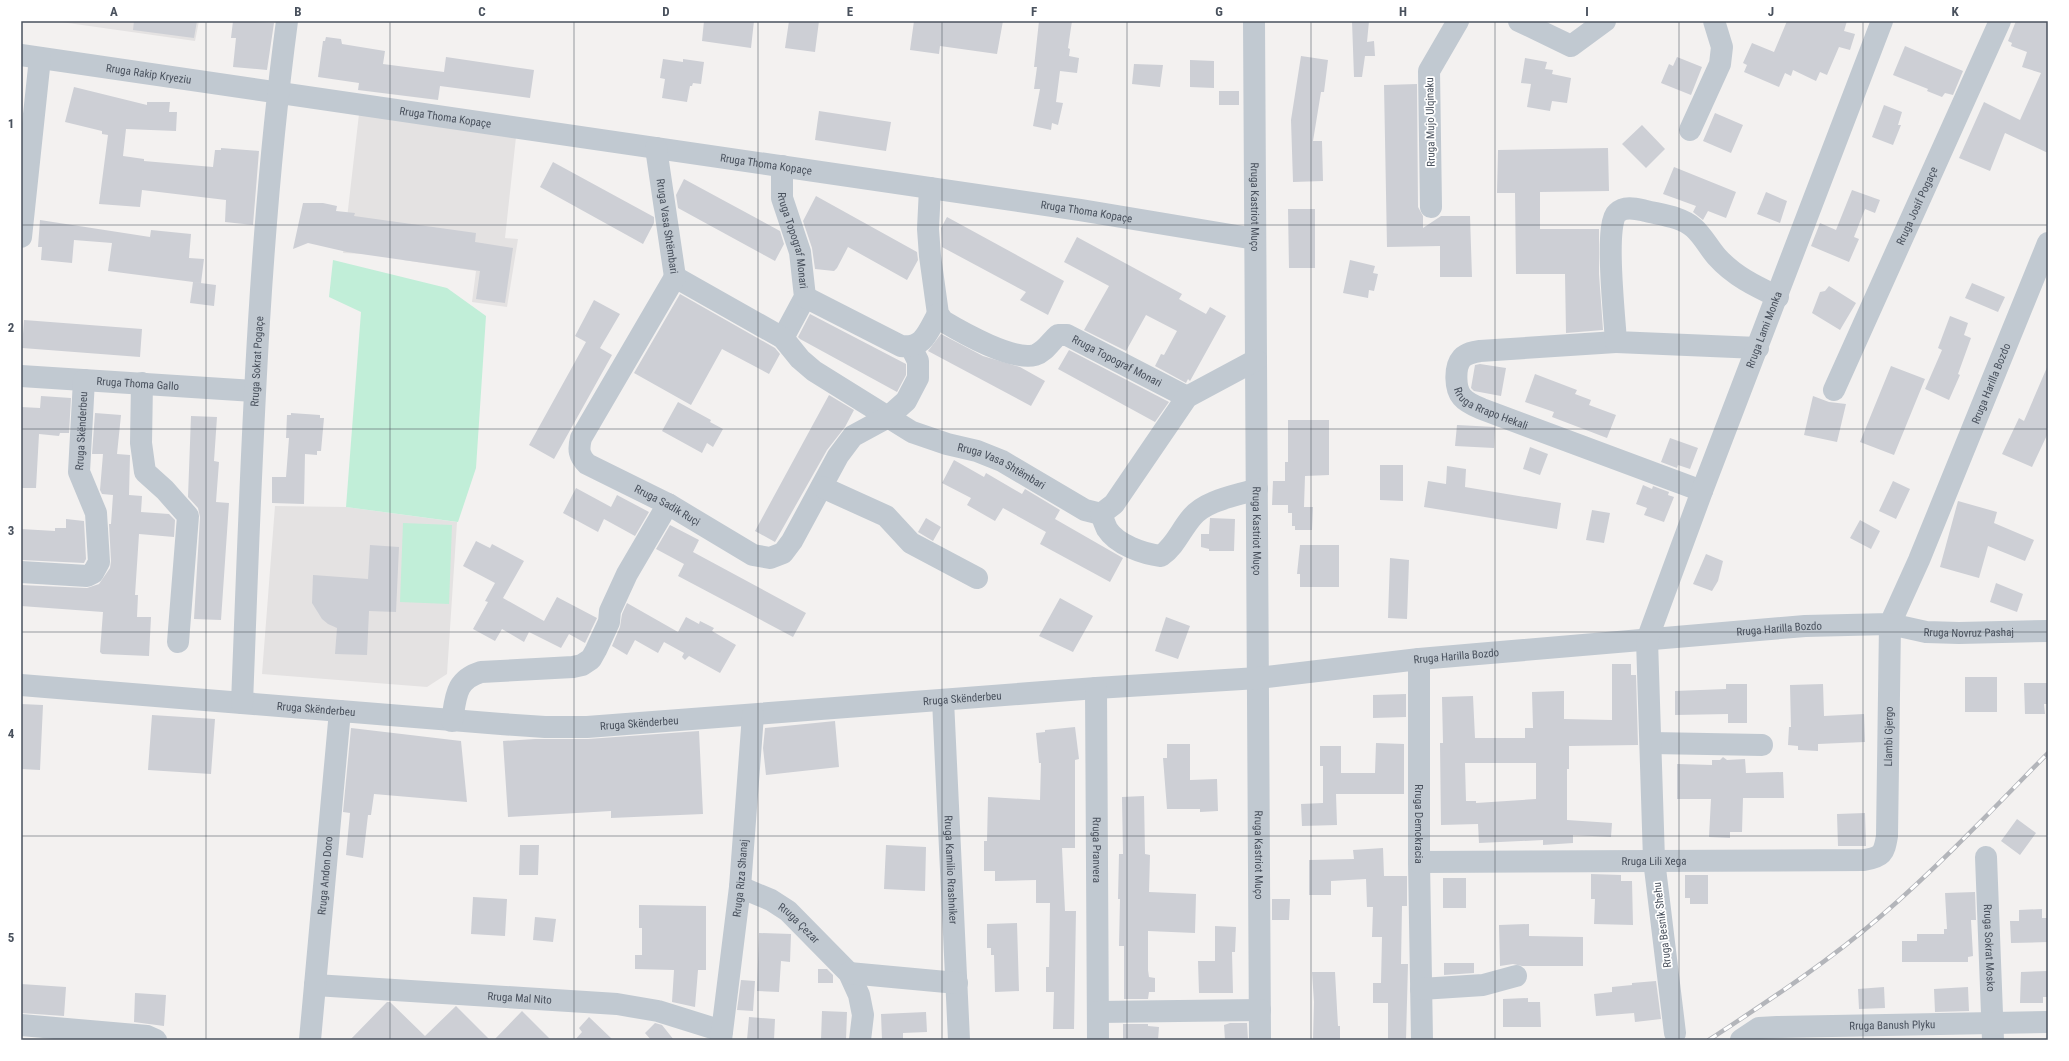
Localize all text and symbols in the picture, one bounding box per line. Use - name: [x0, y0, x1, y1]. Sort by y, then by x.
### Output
- text: A: [110, 4, 118, 19]
- text: B: [294, 4, 302, 19]
- text: C: [478, 4, 486, 19]
- text: D: [662, 4, 670, 19]
- text: E: [847, 4, 854, 19]
- text: F: [1031, 4, 1037, 19]
- text: G: [1215, 4, 1223, 19]
- text: H: [1399, 4, 1407, 19]
- text: I: [1585, 4, 1589, 19]
- text: J: [1768, 4, 1774, 19]
- text: K: [1951, 4, 1959, 19]
- street label: Rruga Rakip Kryeziu: [105, 62, 192, 87]
- street label: Rruga Mujo Ulqinaku: [1423, 77, 1438, 167]
- street label: Rruga Thoma Kopaçe: [399, 104, 492, 131]
- text: 1: [8, 116, 14, 131]
- street label: Rruga Thoma Kopaçe: [719, 151, 813, 178]
- street label: Rruga Kastriot Muço: [1248, 163, 1261, 252]
- street label: Rruga Josif Pogaçe: [1894, 165, 1941, 247]
- street label: Rruga Vasa Shtëmbari: [654, 178, 680, 275]
- street label: Rruga Topograf Monari: [775, 192, 810, 289]
- street label: Rruga Thoma Kopaçe: [1040, 198, 1133, 226]
- street label: Rruga Lami Monka: [1744, 290, 1785, 370]
- street label: Rruga Sokrat Pogaçe: [248, 316, 266, 407]
- text: 2: [8, 320, 15, 335]
- street label: Rruga Topograf Monari: [1070, 333, 1164, 390]
- street label: Rruga Harilla Bozdo: [1969, 341, 2014, 426]
- street label: Rruga Thoma Gallo: [96, 375, 180, 393]
- street label: Rruga Rrapo Hekali: [1451, 386, 1530, 433]
- street label: Rruga Skënderbeu: [73, 391, 90, 471]
- street label: Rruga Vasa Shtëmbari: [956, 441, 1048, 492]
- street label: Rruga Sadik Ruçi: [632, 482, 702, 529]
- street label: Rruga Kastriot Muço: [1250, 487, 1263, 576]
- text: 3: [8, 523, 14, 538]
- street label: Rruga Harilla Bozdo: [1736, 620, 1823, 639]
- street label: Rruga Novruz Pashaj: [1923, 626, 2014, 640]
- street label: Rruga Harilla Bozdo: [1413, 646, 1500, 667]
- street label: Rruga Skënderbeu: [922, 689, 1002, 708]
- street label: Rruga Skënderbeu: [276, 700, 356, 719]
- street label: Llambi Gjergo: [1882, 706, 1896, 767]
- street label: Rruga Skënderbeu: [599, 714, 679, 733]
- text: 4: [8, 726, 15, 741]
- street label: Rruga Demokracia: [1412, 784, 1425, 864]
- street label: Rruga Kastriot Muço: [1252, 811, 1265, 900]
- street label: Rruga Kamilio Rrashniker: [941, 815, 960, 925]
- street label: Rruga Pranvera: [1090, 817, 1103, 883]
- street label: Rruga Andon Doro: [315, 835, 336, 916]
- street label: Rruga Riza Shanaj: [730, 839, 751, 918]
- street label: Rruga Lili Xega: [1621, 855, 1687, 868]
- street label: Rruga Besnik Shehu: [1651, 881, 1674, 968]
- street label: Rruga Çezar: [776, 900, 823, 947]
- street label: Rruga Sokrat Mosko: [1981, 904, 1997, 992]
- text: 5: [8, 930, 15, 945]
- street label: Rruga Mal Nito: [487, 990, 553, 1007]
- street label: Rruga Banush Plyku: [1849, 1018, 1936, 1033]

